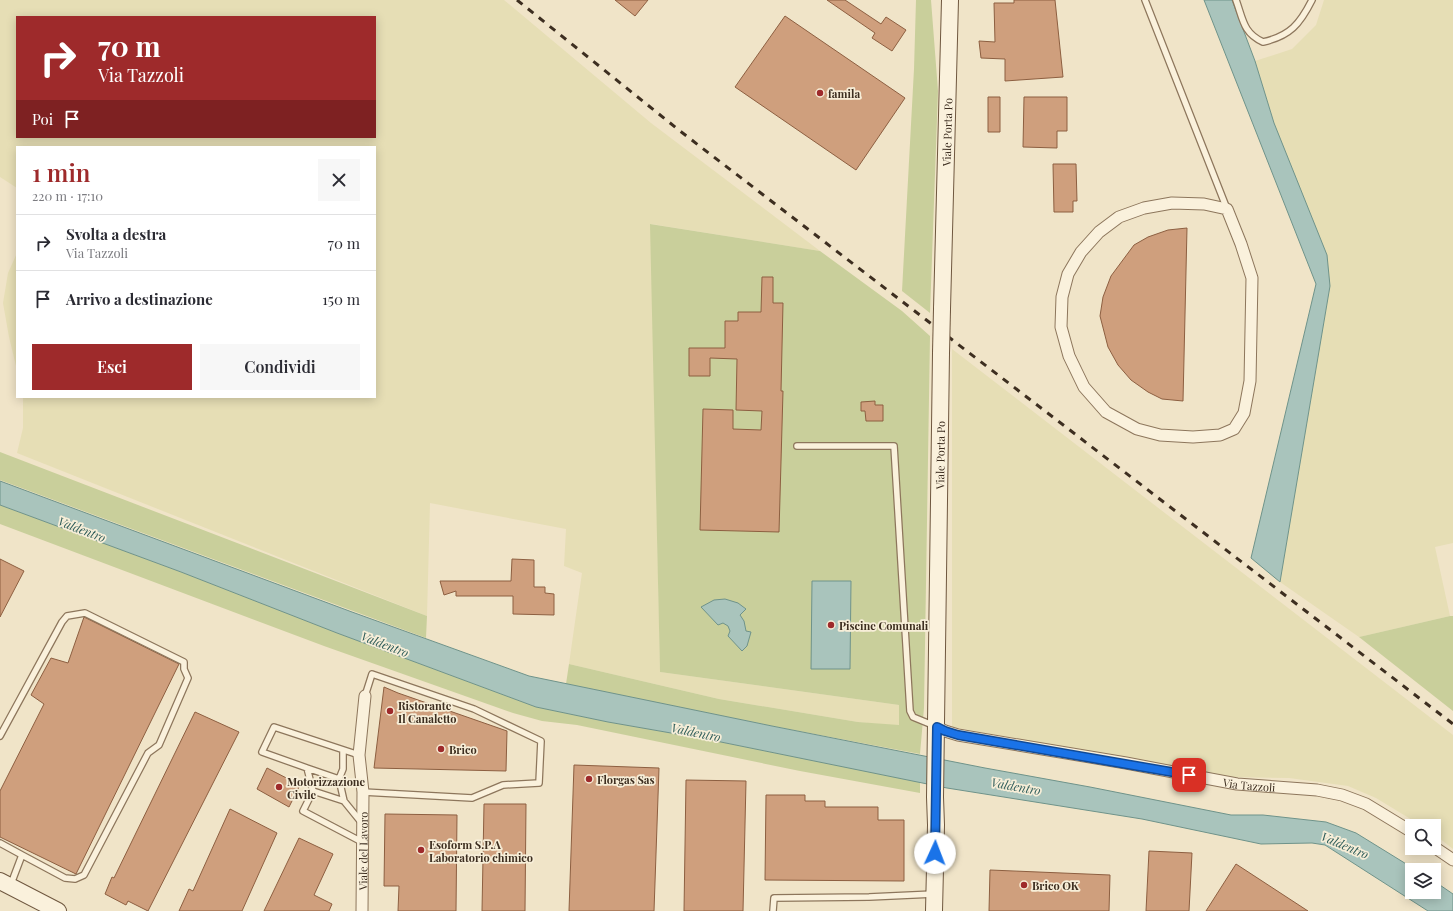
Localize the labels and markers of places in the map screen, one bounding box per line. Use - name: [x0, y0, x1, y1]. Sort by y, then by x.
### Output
- place label: famila: [828, 86, 860, 101]
- marker: famila: [815, 88, 825, 98]
- place label: Piscine Comunali: [839, 618, 929, 633]
- marker: Piscine Comunali: [826, 620, 836, 630]
- place label: Ristorante Il Canaletto: [398, 698, 457, 726]
- marker: Ristorante Il Canaletto: [385, 706, 395, 716]
- place label: Brico: [449, 742, 477, 757]
- marker: Brico: [436, 744, 446, 754]
- pin: [1172, 758, 1206, 792]
- place label: Florgas Sas: [597, 772, 655, 787]
- place label: Motorizzazione Civile: [287, 774, 366, 802]
- marker: Florgas Sas: [584, 774, 594, 784]
- marker: Motorizzazione Civile: [274, 782, 284, 792]
- place label: Esoform S.P.A Laboratorio chimico: [429, 837, 533, 865]
- marker: Esoform S.P.A Laboratorio chimico: [416, 845, 426, 855]
- place label: Brico OK: [1032, 878, 1079, 893]
- marker: Brico OK: [1019, 880, 1029, 890]

